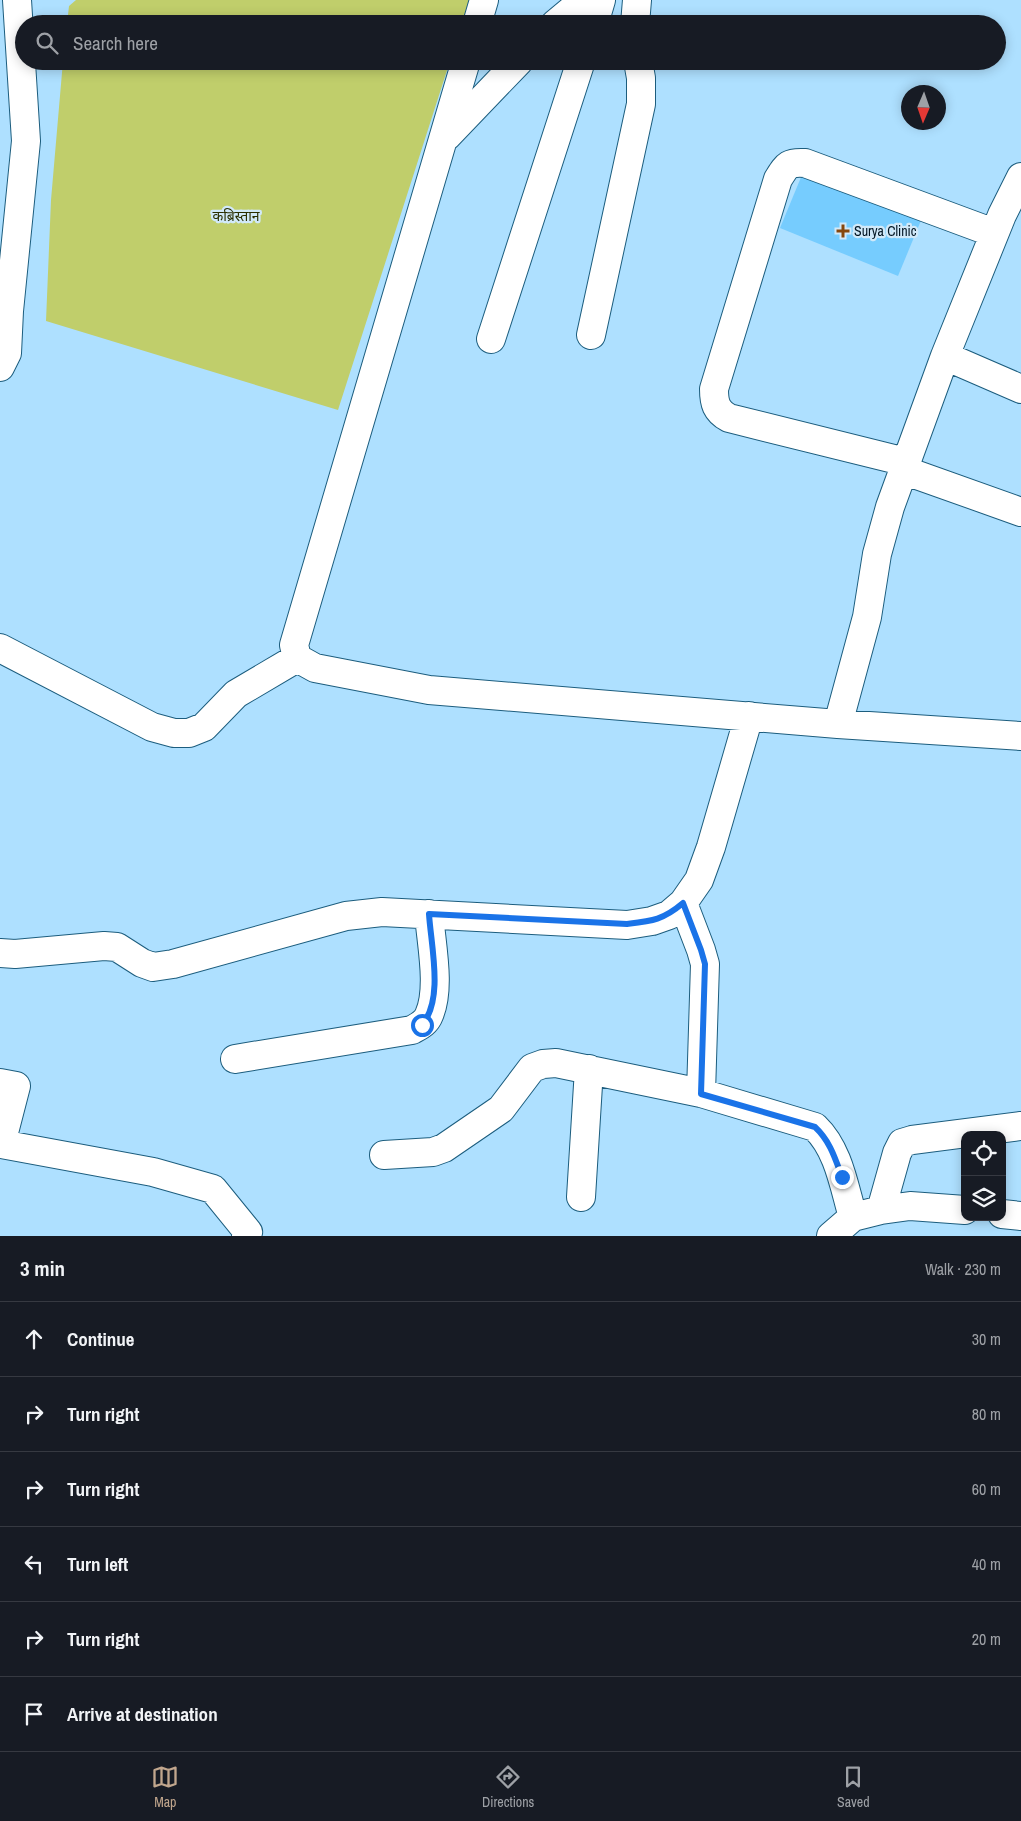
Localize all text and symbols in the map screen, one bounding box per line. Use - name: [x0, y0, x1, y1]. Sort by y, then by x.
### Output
- search box: [15, 15, 1006, 70]
- icon: search: [33, 29, 61, 57]
- text: Search here: [73, 30, 158, 56]
- north arrow: [901, 85, 946, 130]
- park label: कब्रिस्तान: [212, 207, 260, 225]
- place label: Surya Clinic: [854, 222, 917, 240]
- marker: Surya Clinic: [836, 224, 850, 238]
- route start: [411, 1014, 434, 1037]
- map controls: [961, 1131, 1006, 1221]
- button: locate: [961, 1131, 1006, 1176]
- route end: [831, 1166, 854, 1189]
- button: layers: [961, 1176, 1006, 1221]
- text: 3 min: [20, 1254, 65, 1283]
- text: Walk · 230 m: [925, 1258, 1001, 1280]
- icon: ahead: [20, 1325, 48, 1353]
- text: Continue: [67, 1326, 135, 1352]
- text: 30 m: [972, 1328, 1001, 1350]
- icon: right: [20, 1400, 48, 1428]
- text: Turn right: [67, 1401, 139, 1427]
- text: 80 m: [972, 1403, 1001, 1425]
- icon: right: [20, 1475, 48, 1503]
- text: Turn right: [67, 1476, 139, 1502]
- text: 60 m: [972, 1478, 1001, 1500]
- icon: left: [20, 1550, 48, 1578]
- text: Turn left: [67, 1551, 128, 1577]
- text: 40 m: [972, 1553, 1001, 1575]
- icon: right: [20, 1625, 48, 1653]
- text: Turn right: [67, 1626, 139, 1652]
- text: 20 m: [972, 1628, 1001, 1650]
- icon: arrive: [20, 1700, 48, 1728]
- text: Arrive at destination: [67, 1701, 218, 1727]
- tab: Map: [151, 1763, 179, 1811]
- tab: Directions: [482, 1763, 534, 1811]
- tab: Saved: [837, 1763, 870, 1811]

